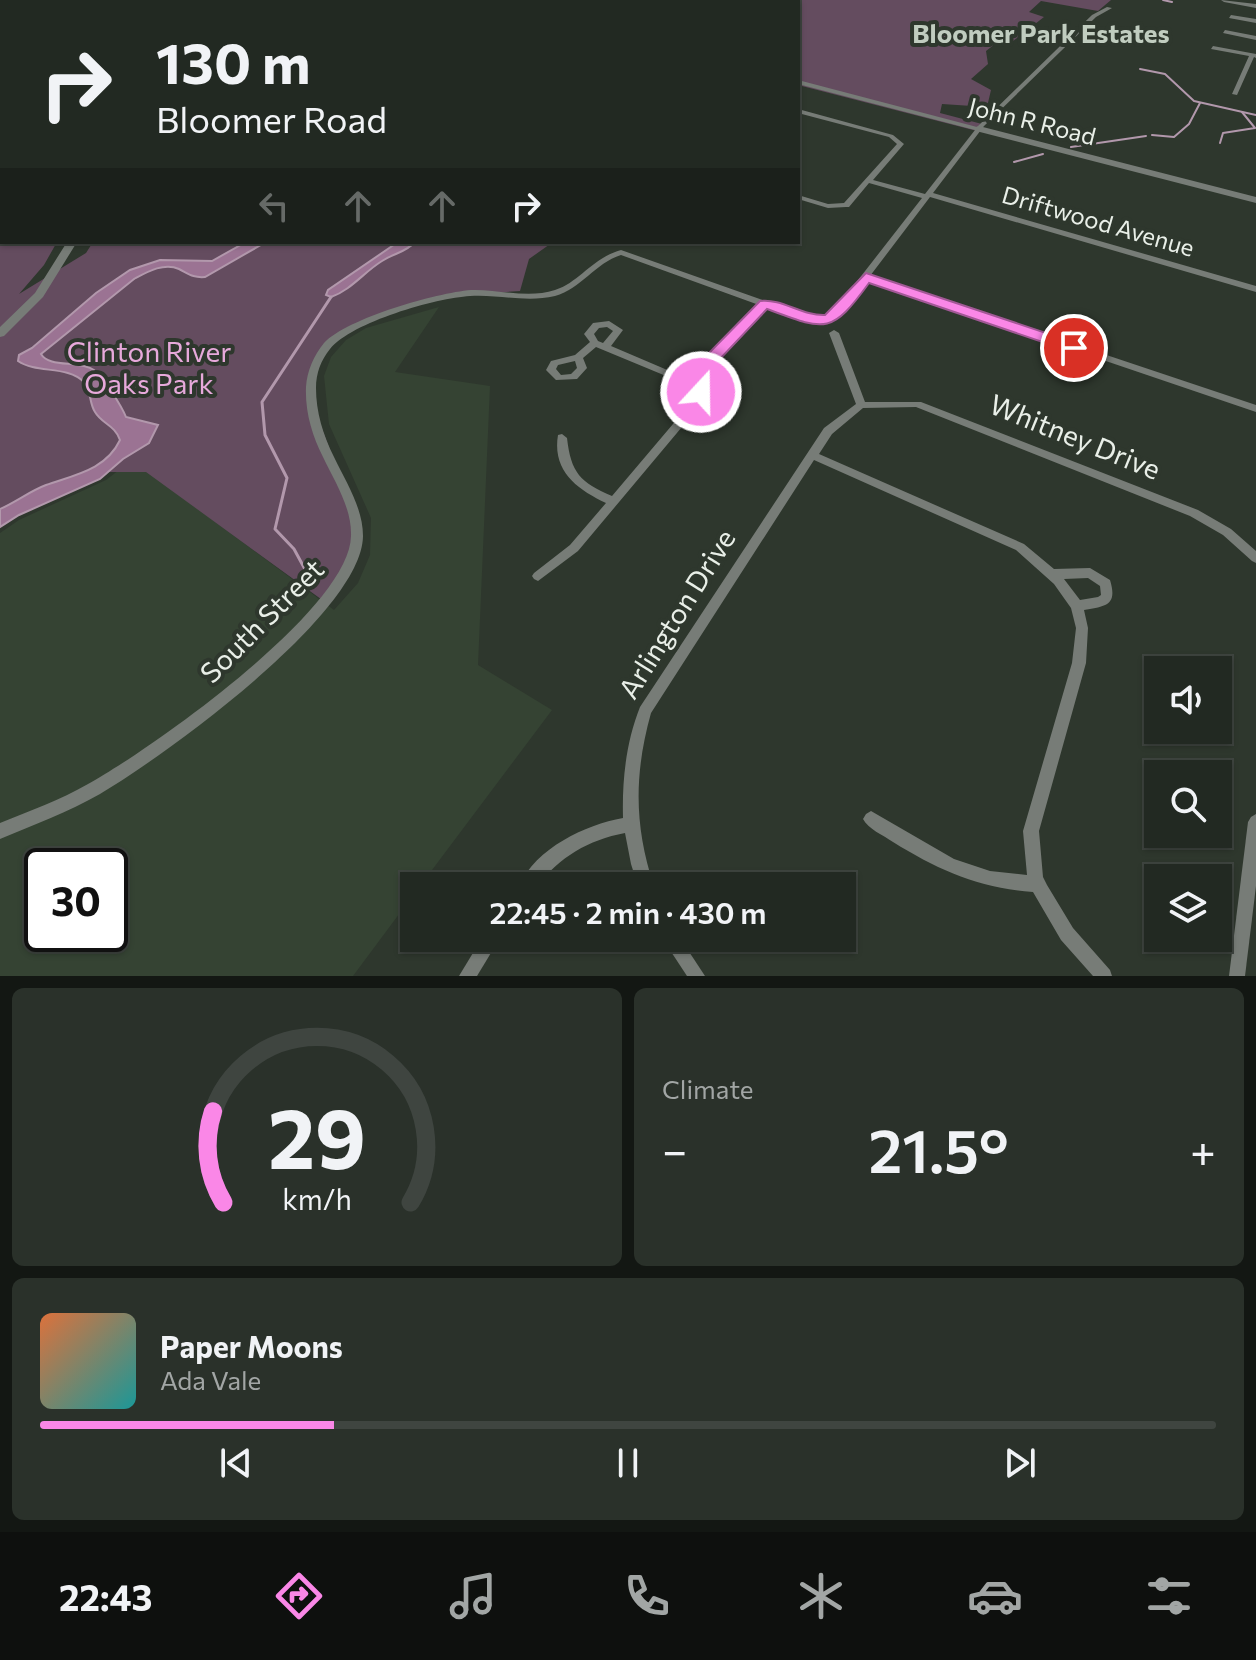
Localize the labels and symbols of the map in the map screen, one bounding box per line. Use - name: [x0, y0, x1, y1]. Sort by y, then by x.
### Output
- district label: Bloomer Park Estates: [912, 17, 1170, 48]
- street label: John R Road: [966, 91, 1099, 150]
- street label: Driftwood Avenue: [999, 179, 1198, 262]
- pin: [1040, 314, 1108, 382]
- park label: Clinton River Oaks Park: [67, 334, 231, 400]
- position arrow: [659, 350, 743, 434]
- street label: Whitney Drive: [985, 386, 1166, 486]
- street label: Arlington Drive: [611, 523, 742, 704]
- street label: South Street: [192, 551, 330, 689]
- speed limit sign: 30: [24, 848, 128, 952]

